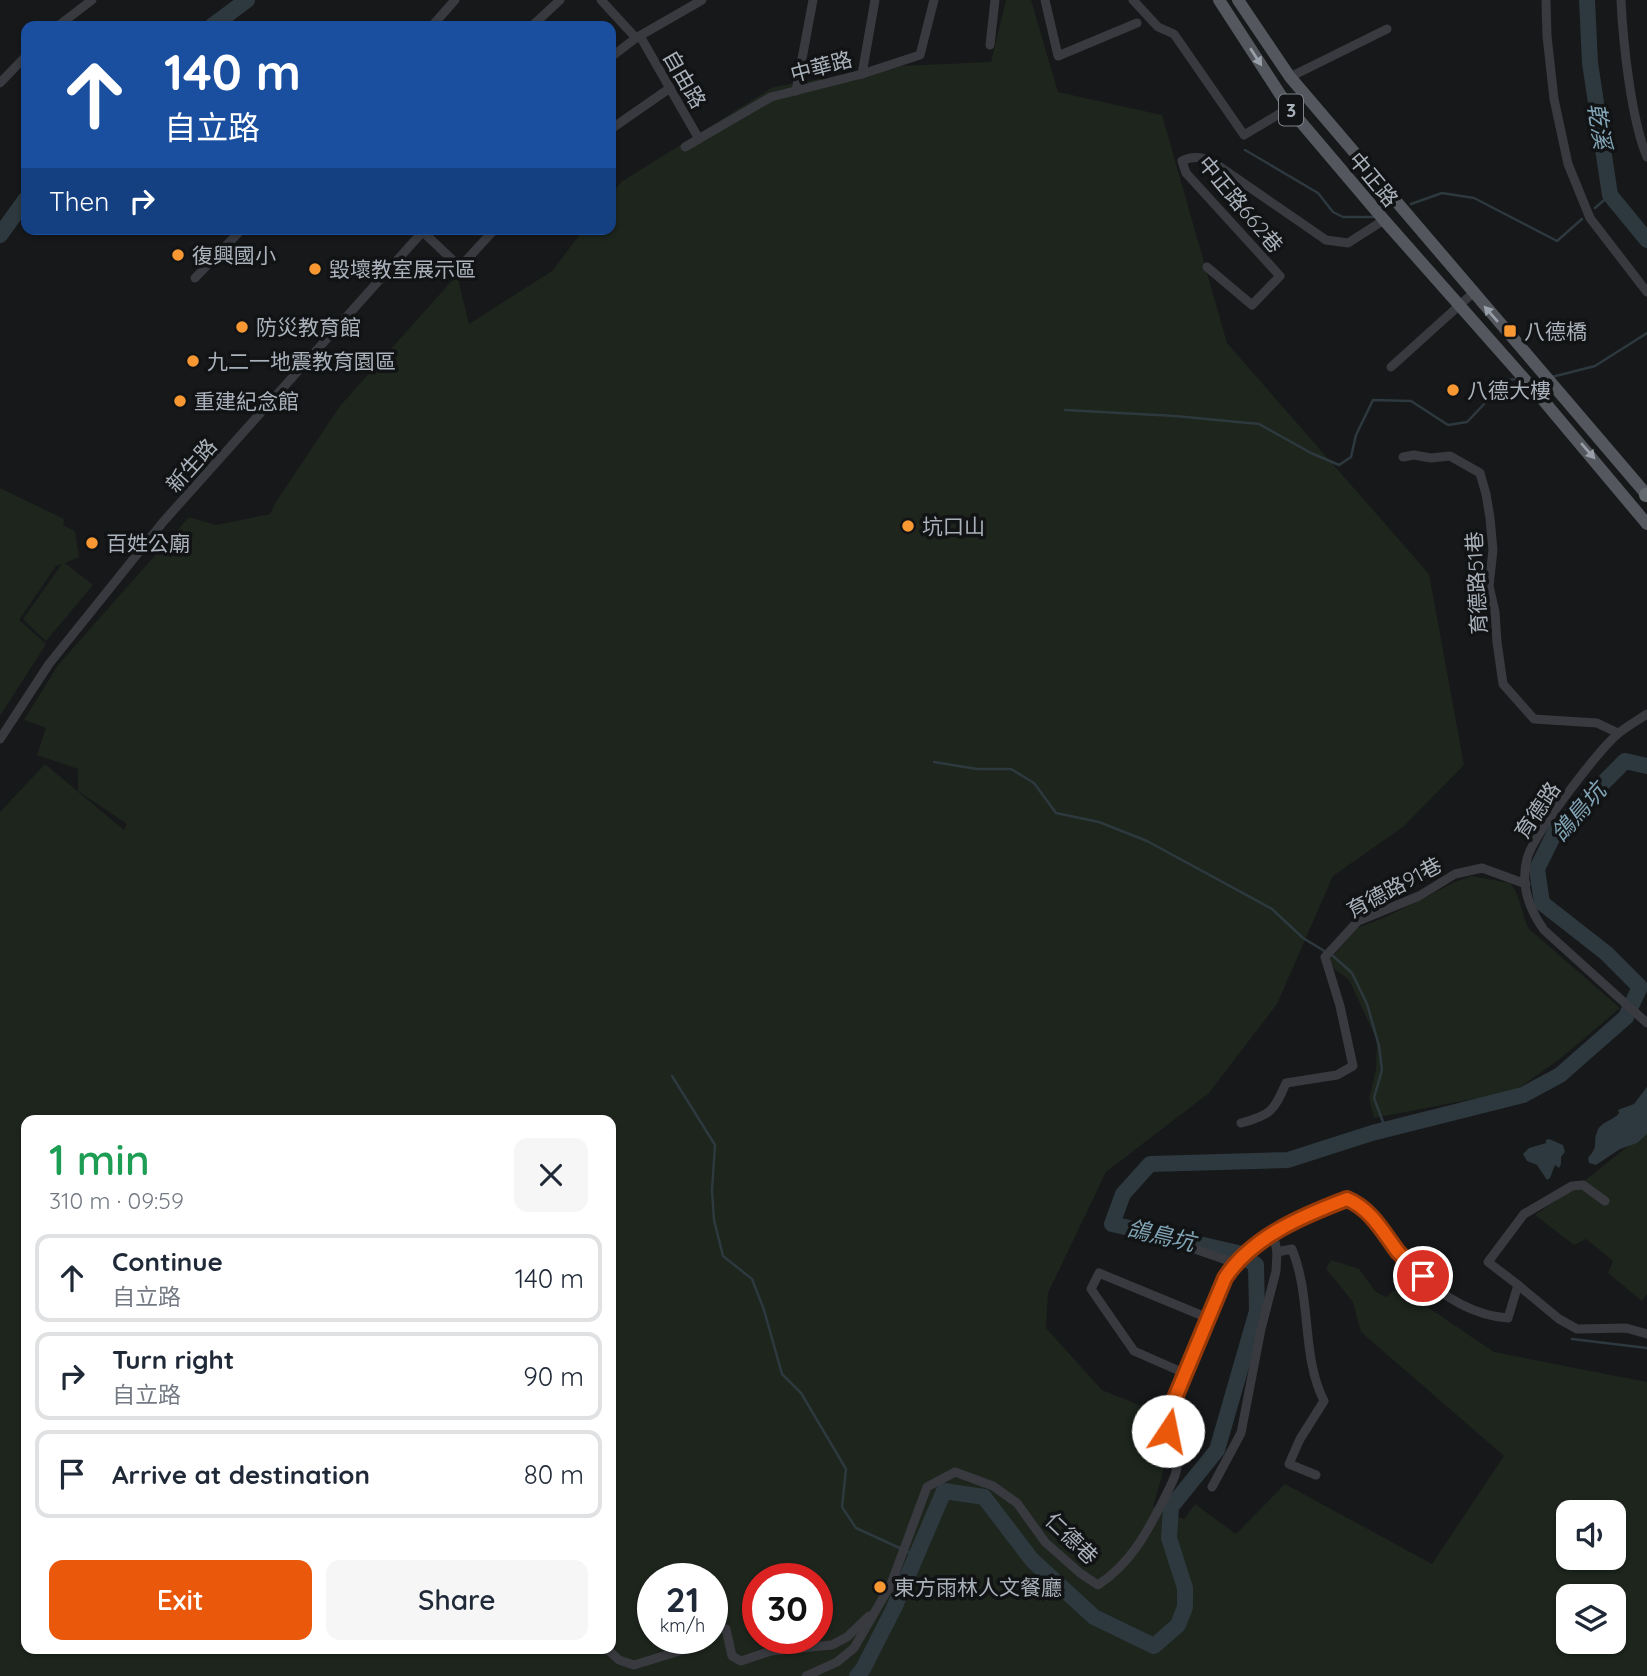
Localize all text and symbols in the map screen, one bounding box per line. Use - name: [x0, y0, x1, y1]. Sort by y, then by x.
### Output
- text: 140 m: [164, 41, 301, 102]
- street label: 自由路: [658, 45, 712, 113]
- street label: 中華路: [787, 45, 855, 87]
- one-way arrow: [1249, 48, 1263, 66]
- icon: ahead: [49, 49, 140, 140]
- road number: 3: [1279, 94, 1303, 125]
- water label: 乾溪: [1582, 101, 1618, 154]
- text: 自立路: [164, 107, 260, 147]
- street label: 中正路: [1344, 147, 1404, 211]
- street label: 中正路662巷: [1193, 150, 1289, 258]
- icon: right: [123, 182, 161, 220]
- text: Then: [49, 185, 109, 218]
- place label: 復興國小: [192, 242, 276, 268]
- marker: 復興國小: [170, 247, 186, 263]
- place label: 毀壞教室展示區: [329, 256, 476, 282]
- marker: 毀壞教室展示區: [307, 261, 323, 277]
- one-way arrow: [1483, 305, 1499, 323]
- place label: 防災教育館: [256, 314, 361, 340]
- place label: 八德橋: [1524, 318, 1587, 344]
- marker: 防災教育館: [234, 319, 250, 335]
- marker: 八德橋: [1502, 323, 1518, 339]
- place label: 九二一地震教育園區: [207, 348, 396, 374]
- marker: 九二一地震教育園區: [185, 353, 201, 369]
- place label: 八德大樓: [1467, 377, 1551, 403]
- marker: 八德大樓: [1445, 382, 1461, 398]
- place label: 重建紀念館: [194, 388, 299, 414]
- marker: 重建紀念館: [172, 393, 188, 409]
- street label: 新生路: [160, 433, 222, 497]
- one-way arrow: [1580, 443, 1595, 460]
- place label: 坑口山: [922, 513, 985, 539]
- marker: 坑口山: [900, 518, 916, 534]
- place label: 百姓公廟: [106, 530, 190, 556]
- street label: 育德路51巷: [1460, 531, 1492, 635]
- marker: 百姓公廟: [84, 535, 100, 551]
- water label: 鴿鳥坑: [1544, 774, 1614, 848]
- street label: 育德路: [1509, 777, 1565, 843]
- street label: 育德路91巷: [1342, 851, 1446, 923]
- text: 1 min: [49, 1133, 150, 1186]
- button: close: [514, 1138, 588, 1212]
- text: 310 m · 09:59: [49, 1186, 184, 1215]
- water label: 鴿鳥坑: [1124, 1213, 1201, 1258]
- text: Continue: [112, 1245, 223, 1278]
- pin: [1393, 1246, 1453, 1306]
- icon: arrive: [1404, 1257, 1442, 1295]
- icon: ahead: [53, 1259, 91, 1297]
- text: 140 m: [515, 1262, 584, 1295]
- text: 自立路: [112, 1282, 181, 1311]
- text: Turn right: [112, 1343, 234, 1376]
- icon: right: [53, 1357, 91, 1395]
- text: 90 m: [523, 1360, 584, 1393]
- text: 自立路: [112, 1380, 181, 1409]
- position arrow: [1131, 1394, 1205, 1468]
- icon: arrive: [53, 1455, 91, 1493]
- text: Arrive at destination: [112, 1458, 370, 1491]
- text: 80 m: [524, 1458, 584, 1491]
- map controls: [1556, 1500, 1626, 1654]
- button: sound: [1556, 1500, 1626, 1570]
- street label: 仁德巷: [1040, 1507, 1104, 1569]
- button: Exit: [49, 1560, 312, 1640]
- button: Share: [326, 1560, 588, 1640]
- speed limit sign: 30: [742, 1563, 833, 1654]
- place label: 東方雨林人文餐廳: [894, 1574, 1062, 1600]
- text: 21: [666, 1577, 699, 1621]
- marker: 東方雨林人文餐廳: [872, 1579, 888, 1595]
- button: layers: [1556, 1584, 1626, 1654]
- text: km/h: [660, 1614, 705, 1637]

